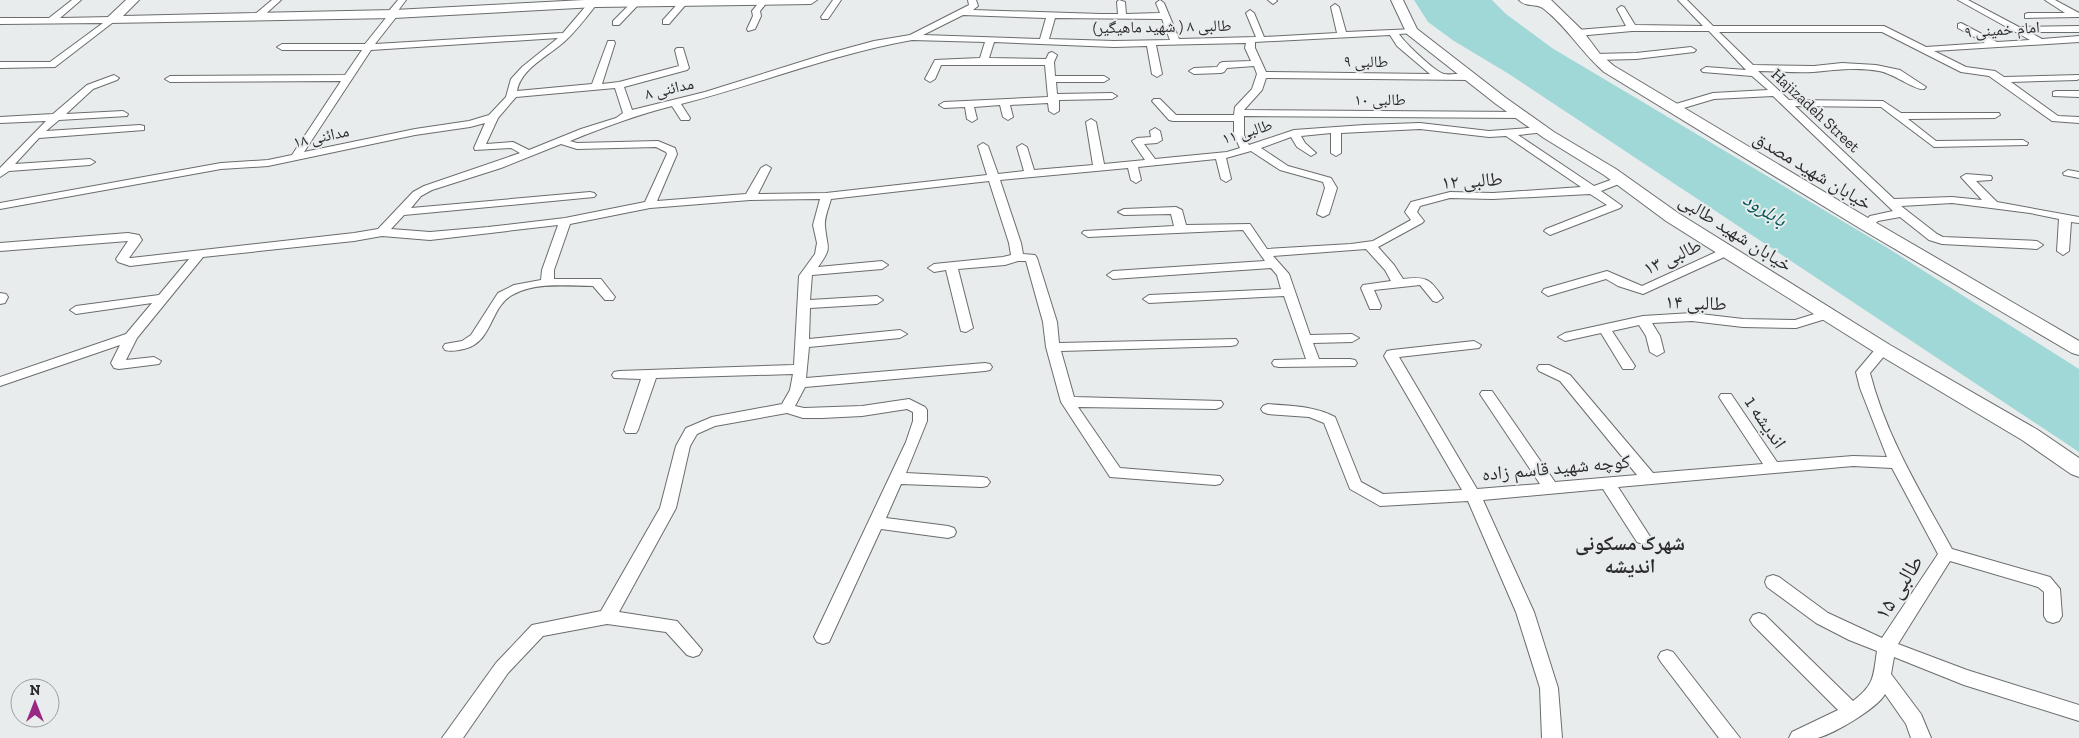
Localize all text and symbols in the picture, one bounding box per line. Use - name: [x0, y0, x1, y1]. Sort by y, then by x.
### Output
- street label: طالبی ۸ ( شهید ماهیگیر): [1092, 16, 1232, 38]
- street label: امام خمینی ۹: [1964, 17, 2040, 43]
- street label: طالبی ۹: [1344, 52, 1388, 72]
- street label: Hajizadeh Street: [1767, 64, 1864, 156]
- street label: مدائنی ۸: [643, 74, 696, 104]
- street label: طالبی ۱۰: [1354, 90, 1406, 110]
- street label: طالبی ۱۱: [1220, 115, 1275, 149]
- street label: مدائنی ۱۸: [291, 121, 351, 153]
- street label: خیابان شهید مصدق: [1749, 126, 1876, 215]
- street label: طالبی ۱۲: [1441, 167, 1503, 194]
- water label: بابلرود: [1739, 186, 1792, 232]
- street label: خیابان شهید طالبی: [1675, 188, 1797, 276]
- street label: طالبی ۱۳: [1640, 233, 1705, 280]
- street label: طالبی ۱۴: [1665, 290, 1727, 315]
- street label: اندیشه 1: [1740, 392, 1791, 453]
- street label: کوچه شهید قاسم زاده: [1481, 450, 1631, 486]
- district label: شهرک مسکونی اندیشه: [1575, 531, 1685, 578]
- street label: طالبی ۱۵: [1868, 550, 1929, 625]
- north arrow: [10, 678, 60, 728]
- text: N: [30, 682, 41, 699]

